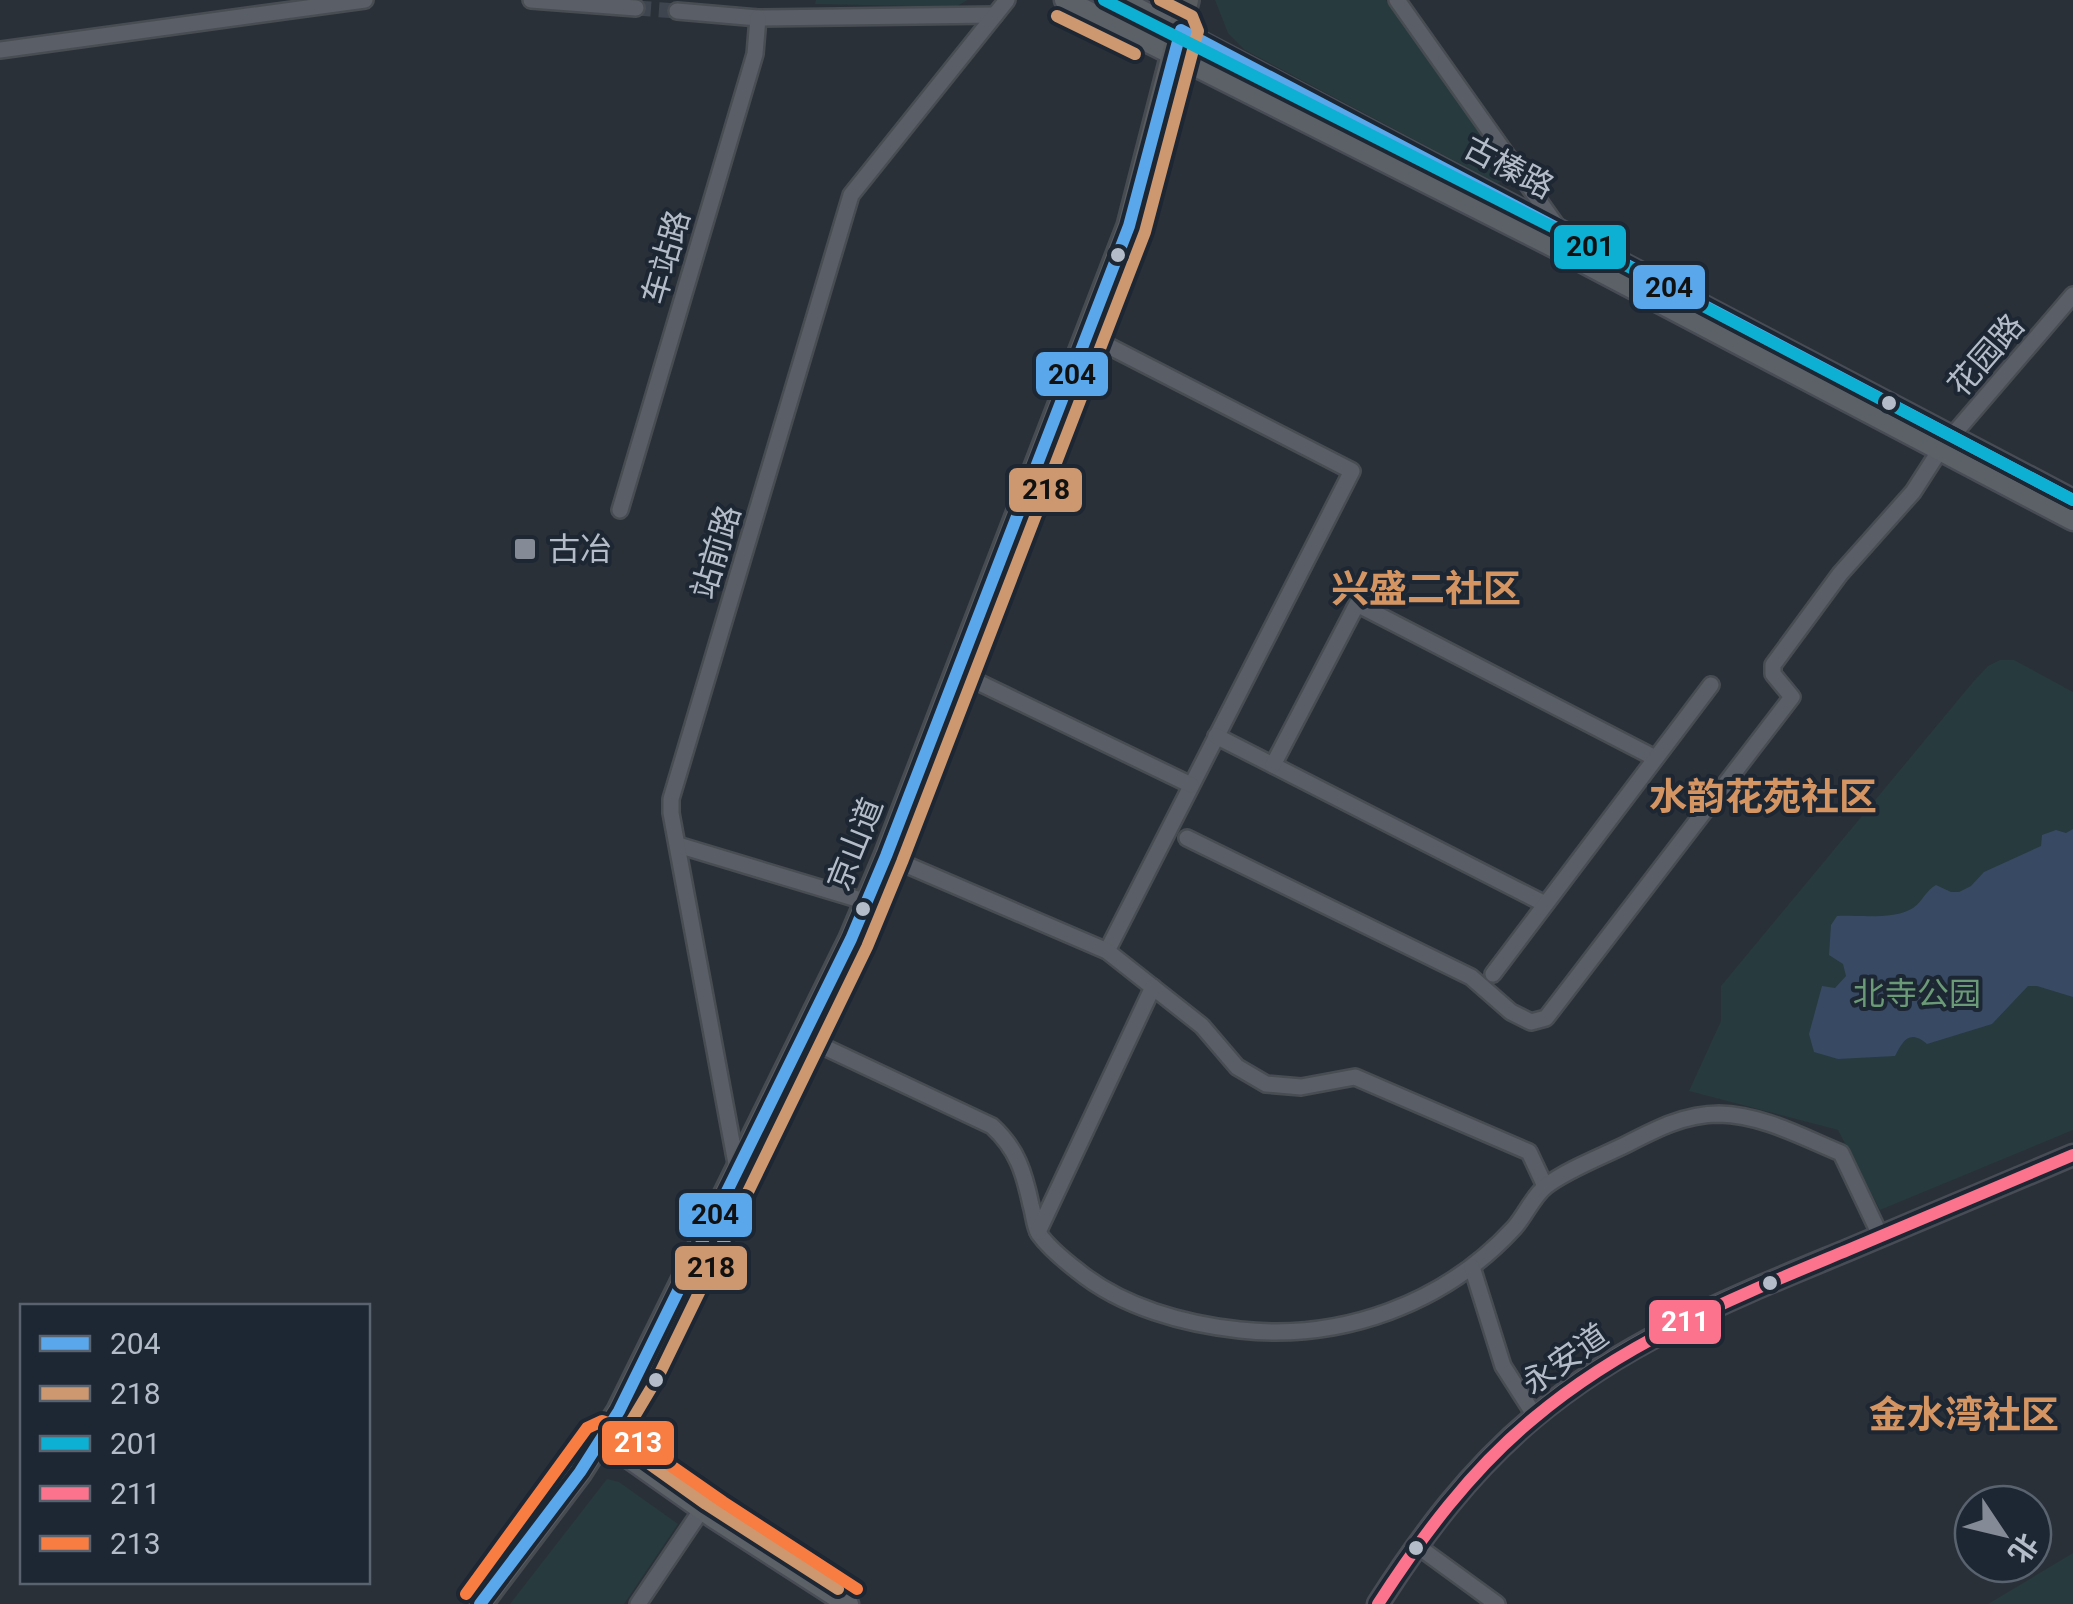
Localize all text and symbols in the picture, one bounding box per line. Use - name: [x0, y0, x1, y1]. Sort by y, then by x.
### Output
- street label: 古榛路: [1458, 128, 1560, 206]
- street label: 车站路: [635, 206, 697, 308]
- line badge: 201: [1552, 223, 1628, 271]
- text: 201: [1566, 230, 1614, 263]
- unlabelled marker: [1108, 245, 1128, 265]
- line badge: 204: [1631, 263, 1707, 311]
- text: 204: [1645, 271, 1693, 304]
- street label: 花园路: [1940, 306, 2032, 404]
- line badge: 204: [1034, 350, 1110, 398]
- text: 204: [1048, 358, 1096, 391]
- unlabelled marker: [1879, 393, 1899, 413]
- line badge: 218: [1007, 466, 1084, 514]
- text: 218: [1022, 473, 1070, 506]
- street label: 站前路: [684, 501, 748, 603]
- place label: 古冶: [548, 530, 612, 568]
- marker: 古冶: [512, 536, 538, 562]
- district label: 兴盛二社区: [1331, 567, 1521, 611]
- district label: 水韵花苑社区: [1649, 775, 1877, 819]
- street label: 京山道: [819, 792, 891, 896]
- unlabelled marker: [853, 899, 873, 919]
- park label: 北寺公园: [1853, 975, 1981, 1013]
- line badge: 204: [677, 1191, 754, 1239]
- text: 204: [691, 1198, 739, 1231]
- line badge: 218: [673, 1244, 749, 1292]
- text: 218: [687, 1251, 735, 1284]
- unlabelled marker: [1760, 1273, 1780, 1293]
- line badge: 211: [1647, 1298, 1723, 1346]
- legend: [20, 1304, 370, 1584]
- text: 211: [1661, 1305, 1709, 1338]
- street label: 永安道: [1515, 1316, 1615, 1402]
- text: 204: [110, 1326, 161, 1361]
- unlabelled marker: [646, 1370, 666, 1390]
- text: 218: [110, 1376, 161, 1411]
- district label: 金水湾社区: [1869, 1393, 2059, 1437]
- line badge: 213: [600, 1419, 676, 1467]
- text: 201: [110, 1426, 161, 1461]
- text: 213: [614, 1426, 662, 1459]
- text: 211: [110, 1476, 161, 1511]
- north arrow: [1953, 1484, 2053, 1584]
- text: 213: [110, 1526, 161, 1561]
- text: 北: [2002, 1527, 2045, 1569]
- unlabelled marker: [1406, 1538, 1426, 1558]

